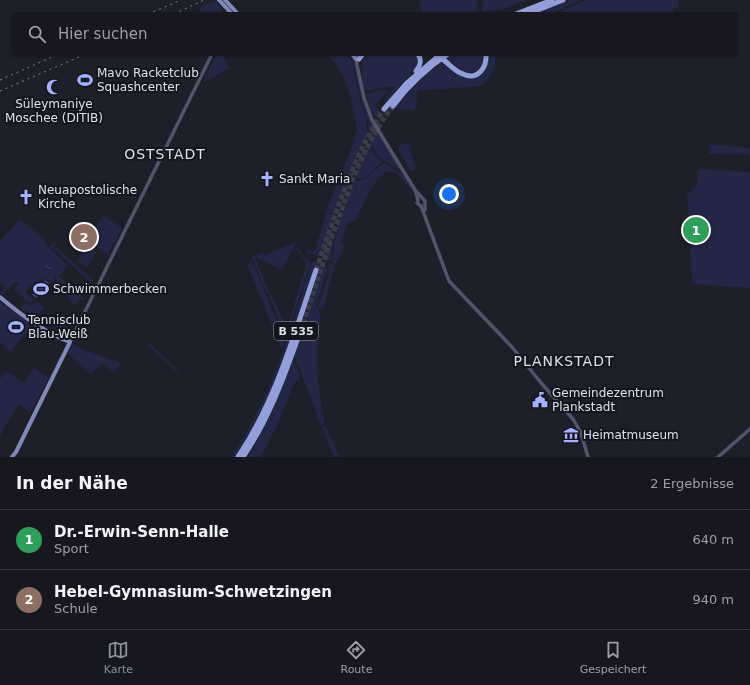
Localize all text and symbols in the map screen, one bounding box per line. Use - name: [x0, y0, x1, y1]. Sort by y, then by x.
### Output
- search box: [12, 12, 738, 56]
- icon: search: [26, 23, 48, 45]
- text: Hier suchen: [58, 25, 147, 43]
- place label: Mavo Racketclub Squashcenter: [97, 66, 199, 94]
- sports icon: Mavo Racketclub Squashcenter: [76, 71, 94, 89]
- mosque icon: Süleymaniye Moschee (DITIB): [45, 78, 63, 96]
- place label: Süleymaniye Moschee (DITIB): [5, 97, 103, 125]
- district label: OSTSTADT: [124, 146, 206, 162]
- church icon: Sankt Maria: [258, 170, 276, 188]
- place label: Sankt Maria: [279, 172, 350, 186]
- place label: Neuapostolische Kirche: [38, 183, 137, 211]
- your location: [439, 184, 459, 204]
- church icon: Neuapostolische Kirche: [17, 188, 35, 206]
- pin: 1: [683, 215, 709, 245]
- pin: 2: [71, 222, 97, 252]
- sports icon: Schwimmerbecken: [32, 280, 50, 298]
- place label: Schwimmerbecken: [53, 282, 167, 296]
- place label: Tennisclub Blau-Weiß: [27, 313, 91, 341]
- sports icon: Tennisclub Blau-Weiß: [7, 318, 25, 336]
- road number: B 535: [274, 322, 318, 340]
- district label: PLANKSTADT: [513, 353, 615, 369]
- place label: Gemeindezentrum Plankstadt: [552, 386, 664, 414]
- public building icon: Gemeindezentrum Plankstadt: [531, 391, 549, 409]
- museum icon: Heimatmuseum: [562, 426, 580, 444]
- place label: Heimatmuseum: [583, 428, 679, 442]
- text: In der Nähe: [16, 473, 128, 493]
- text: 2 Ergebnisse: [650, 476, 734, 491]
- text: Dr.-Erwin-Senn-Halle: [54, 523, 229, 541]
- text: 1: [24, 532, 34, 547]
- text: 640 m: [692, 532, 734, 547]
- text: Sport: [54, 541, 89, 556]
- text: Hebel-Gymnasium-Schwetzingen: [54, 583, 332, 601]
- text: 2: [24, 592, 34, 607]
- text: 940 m: [692, 592, 734, 607]
- text: Schule: [54, 601, 98, 616]
- tab: Karte: [104, 639, 133, 676]
- tab: Route: [340, 639, 372, 676]
- tab: Gespeichert: [580, 639, 646, 676]

